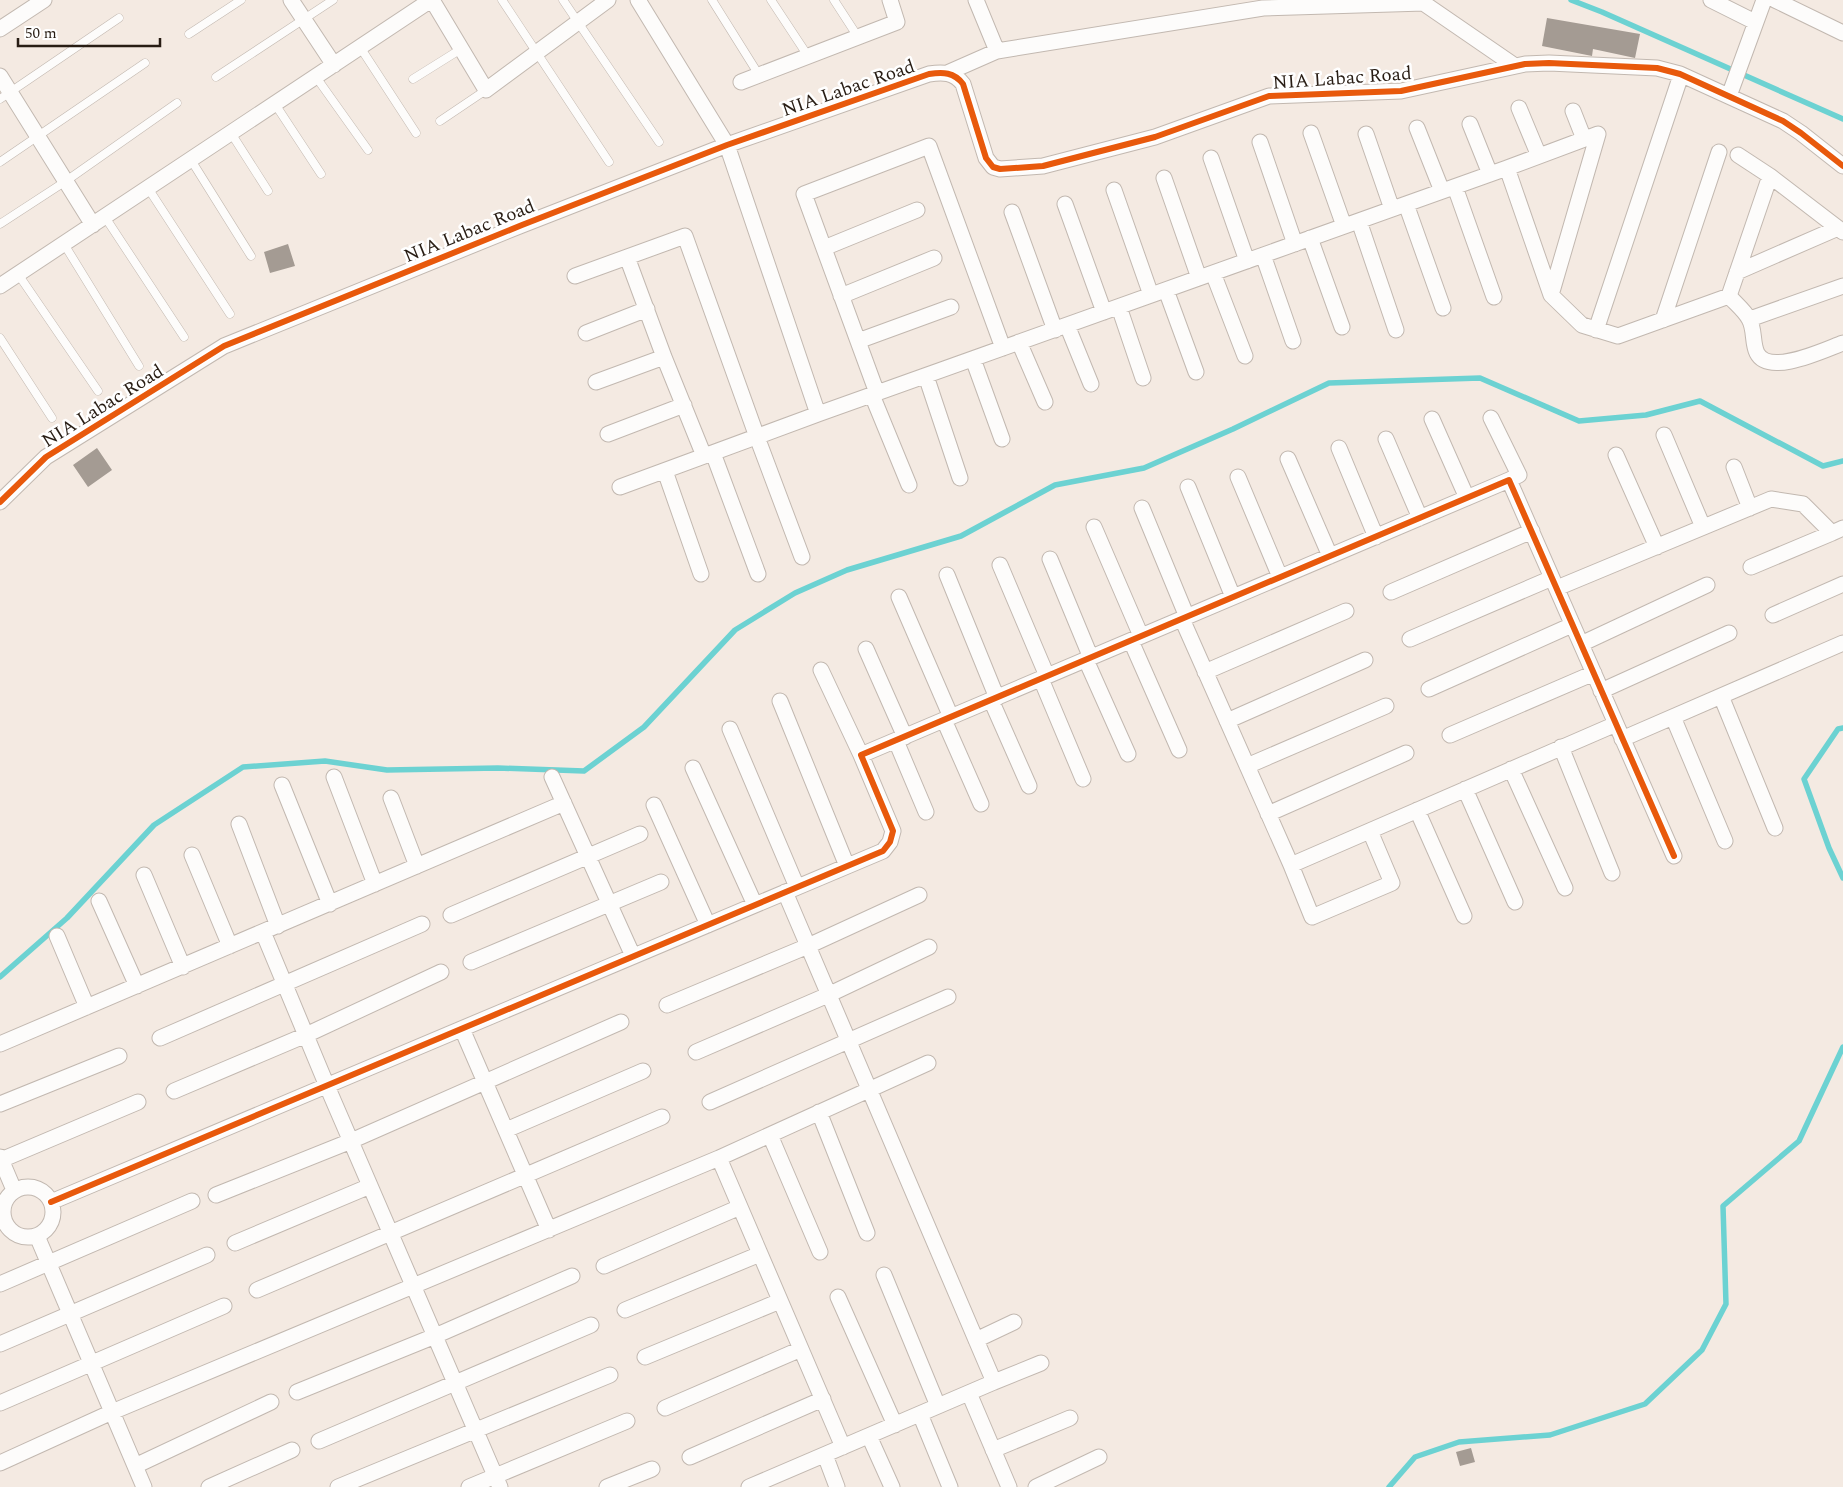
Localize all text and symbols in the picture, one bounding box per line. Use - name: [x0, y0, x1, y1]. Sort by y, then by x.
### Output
- scale bar: [18, 15, 160, 47]
- text: 50 m: [25, 22, 57, 45]
- street label: NIA Labac Road: [778, 52, 919, 125]
- street label: NIA Labac Road: [1272, 59, 1413, 98]
- street label: NIA Labac Road: [400, 192, 540, 271]
- street label: NIA Labac Road: [36, 357, 170, 455]

